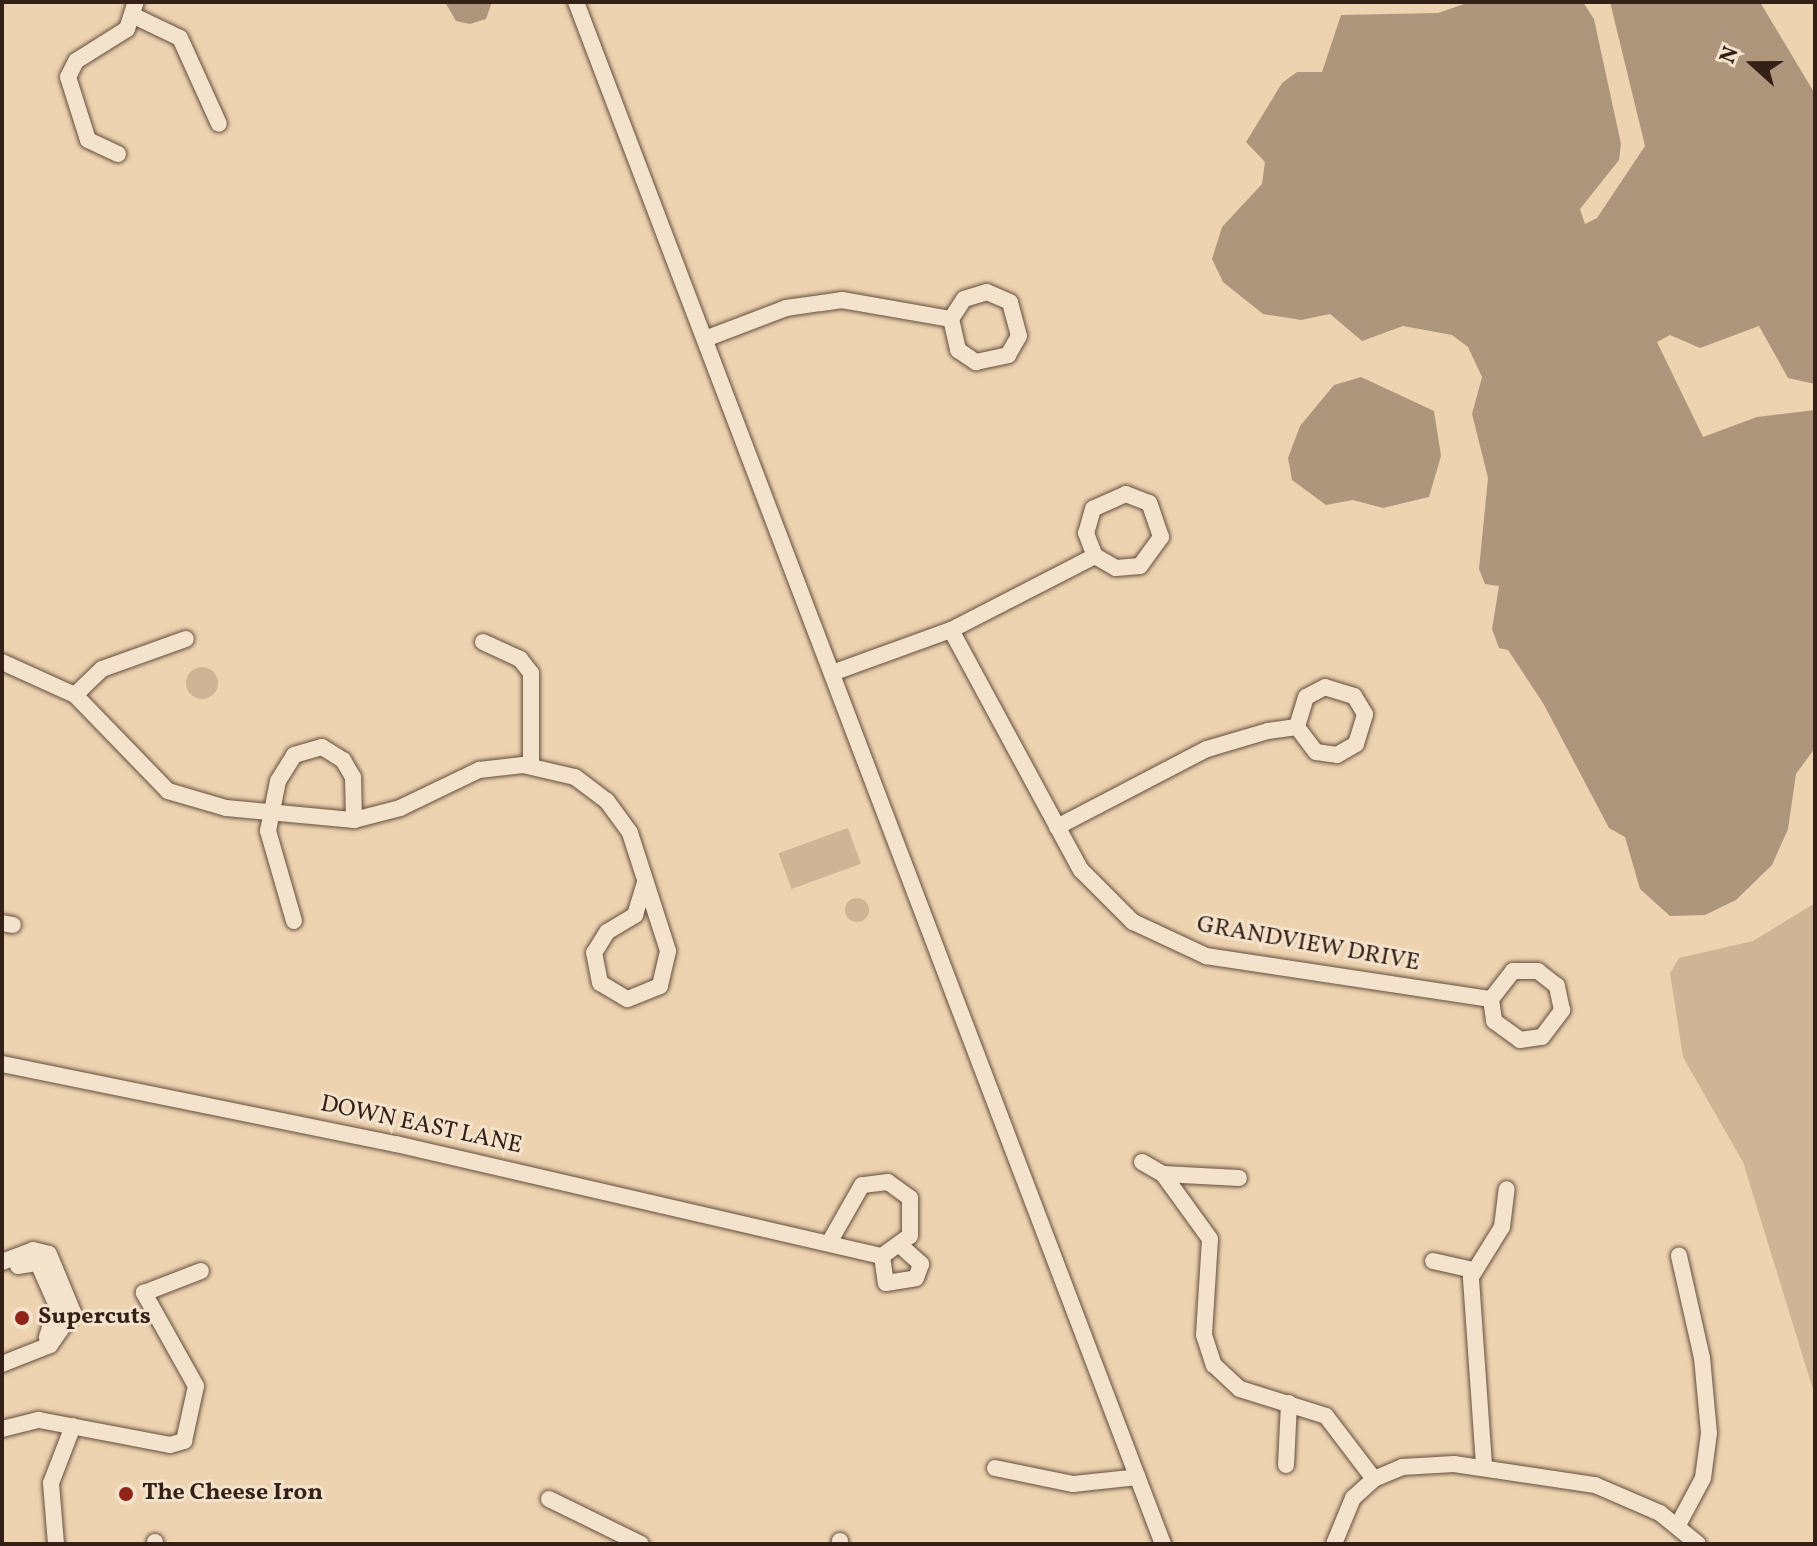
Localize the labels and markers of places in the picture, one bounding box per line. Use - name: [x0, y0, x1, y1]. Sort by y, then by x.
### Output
- place label: Supercuts: [38, 1304, 151, 1332]
- marker: Supercuts: [13, 1309, 31, 1327]
- place label: The Cheese Iron: [142, 1480, 323, 1508]
- marker: The Cheese Iron: [117, 1485, 135, 1503]

